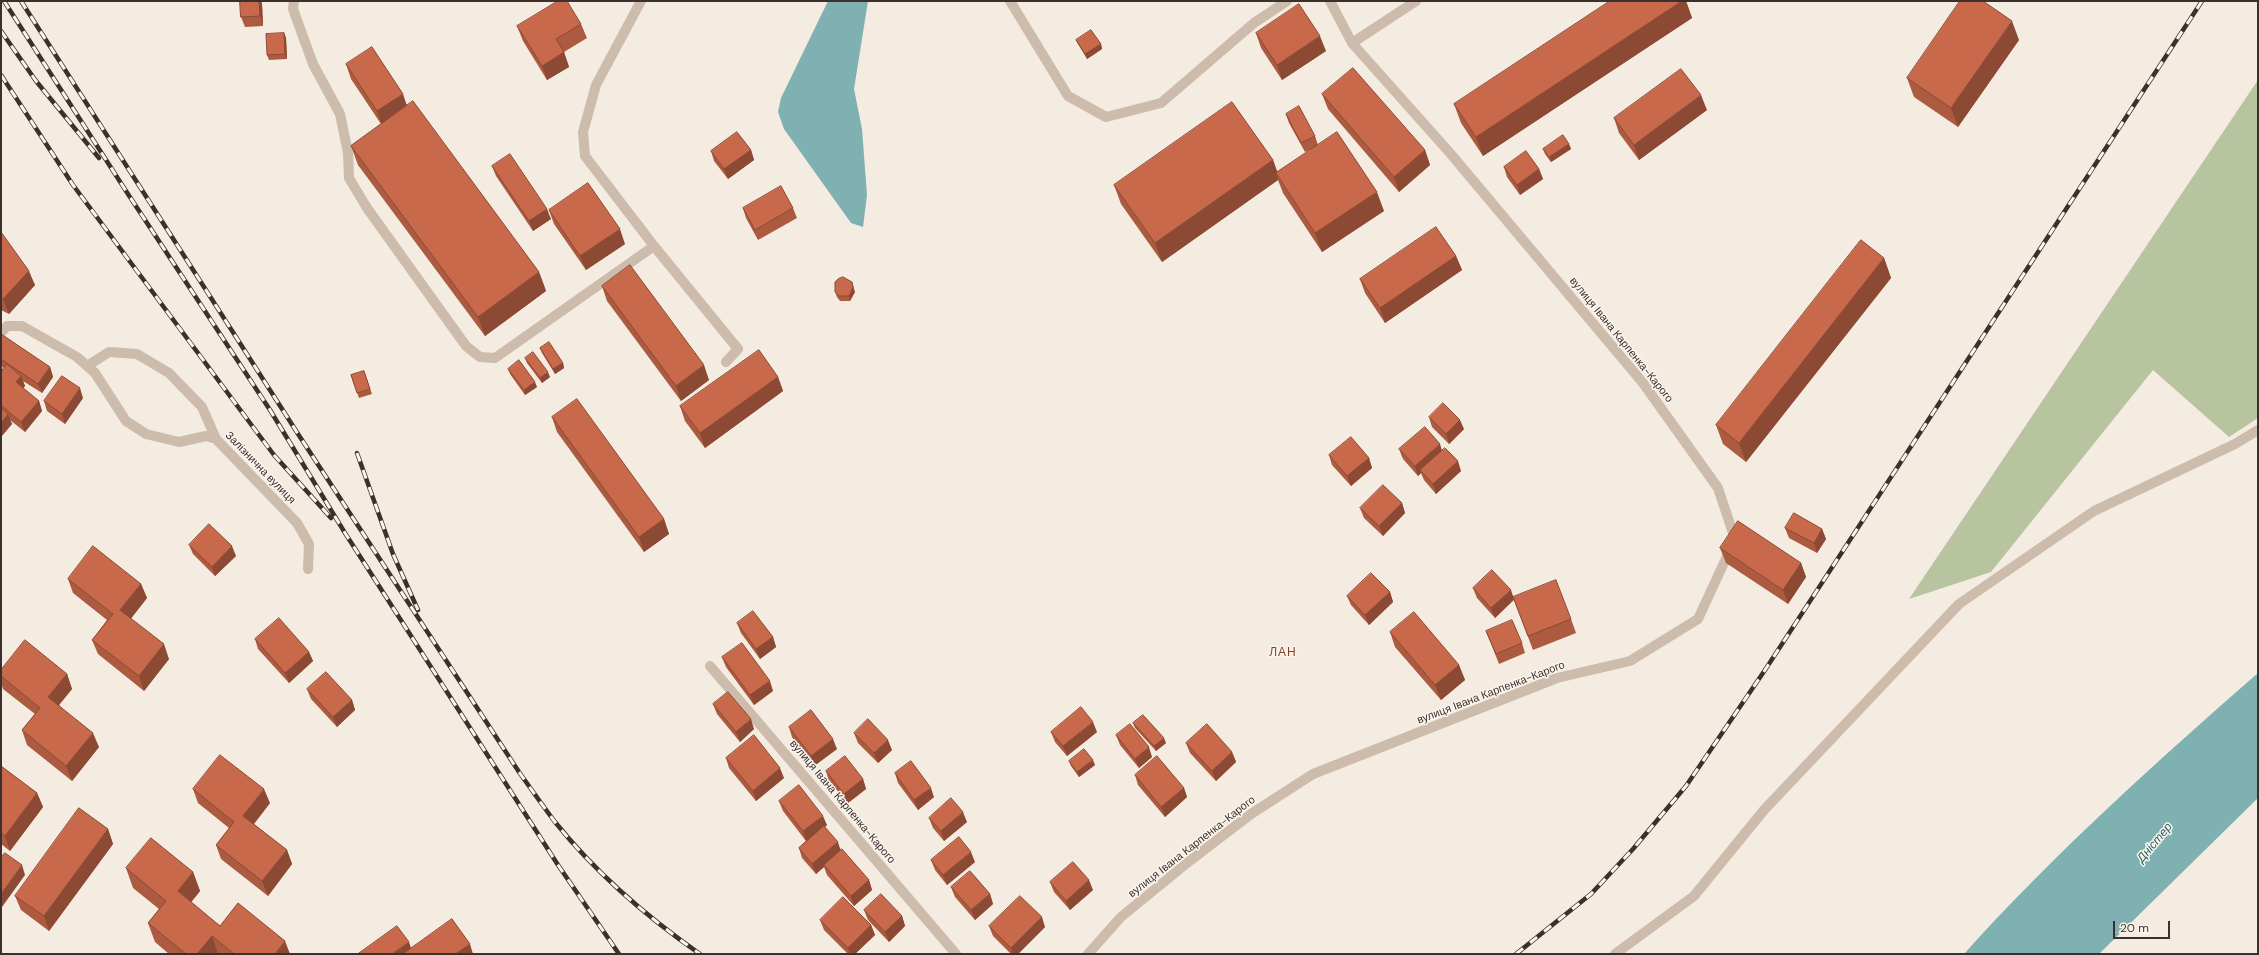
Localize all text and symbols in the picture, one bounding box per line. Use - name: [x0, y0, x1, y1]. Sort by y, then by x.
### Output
- street label: вулиця Івана Карпенка-Карого: [1566, 275, 1676, 405]
- street label: Залізнична вулиця: [222, 429, 298, 507]
- district label: ЛАН: [1269, 646, 1297, 660]
- street label: вулиця Івана Карпенка-Карого: [1415, 659, 1567, 727]
- street label: вулиця Івана Карпенка-Карого: [786, 738, 898, 866]
- street label: вулиця Івана Карпенка-Карого: [1126, 793, 1258, 901]
- water label: Дністер: [2134, 820, 2176, 866]
- scale bar: [2115, 913, 2172, 939]
- text: 20 m: [2120, 920, 2149, 936]

